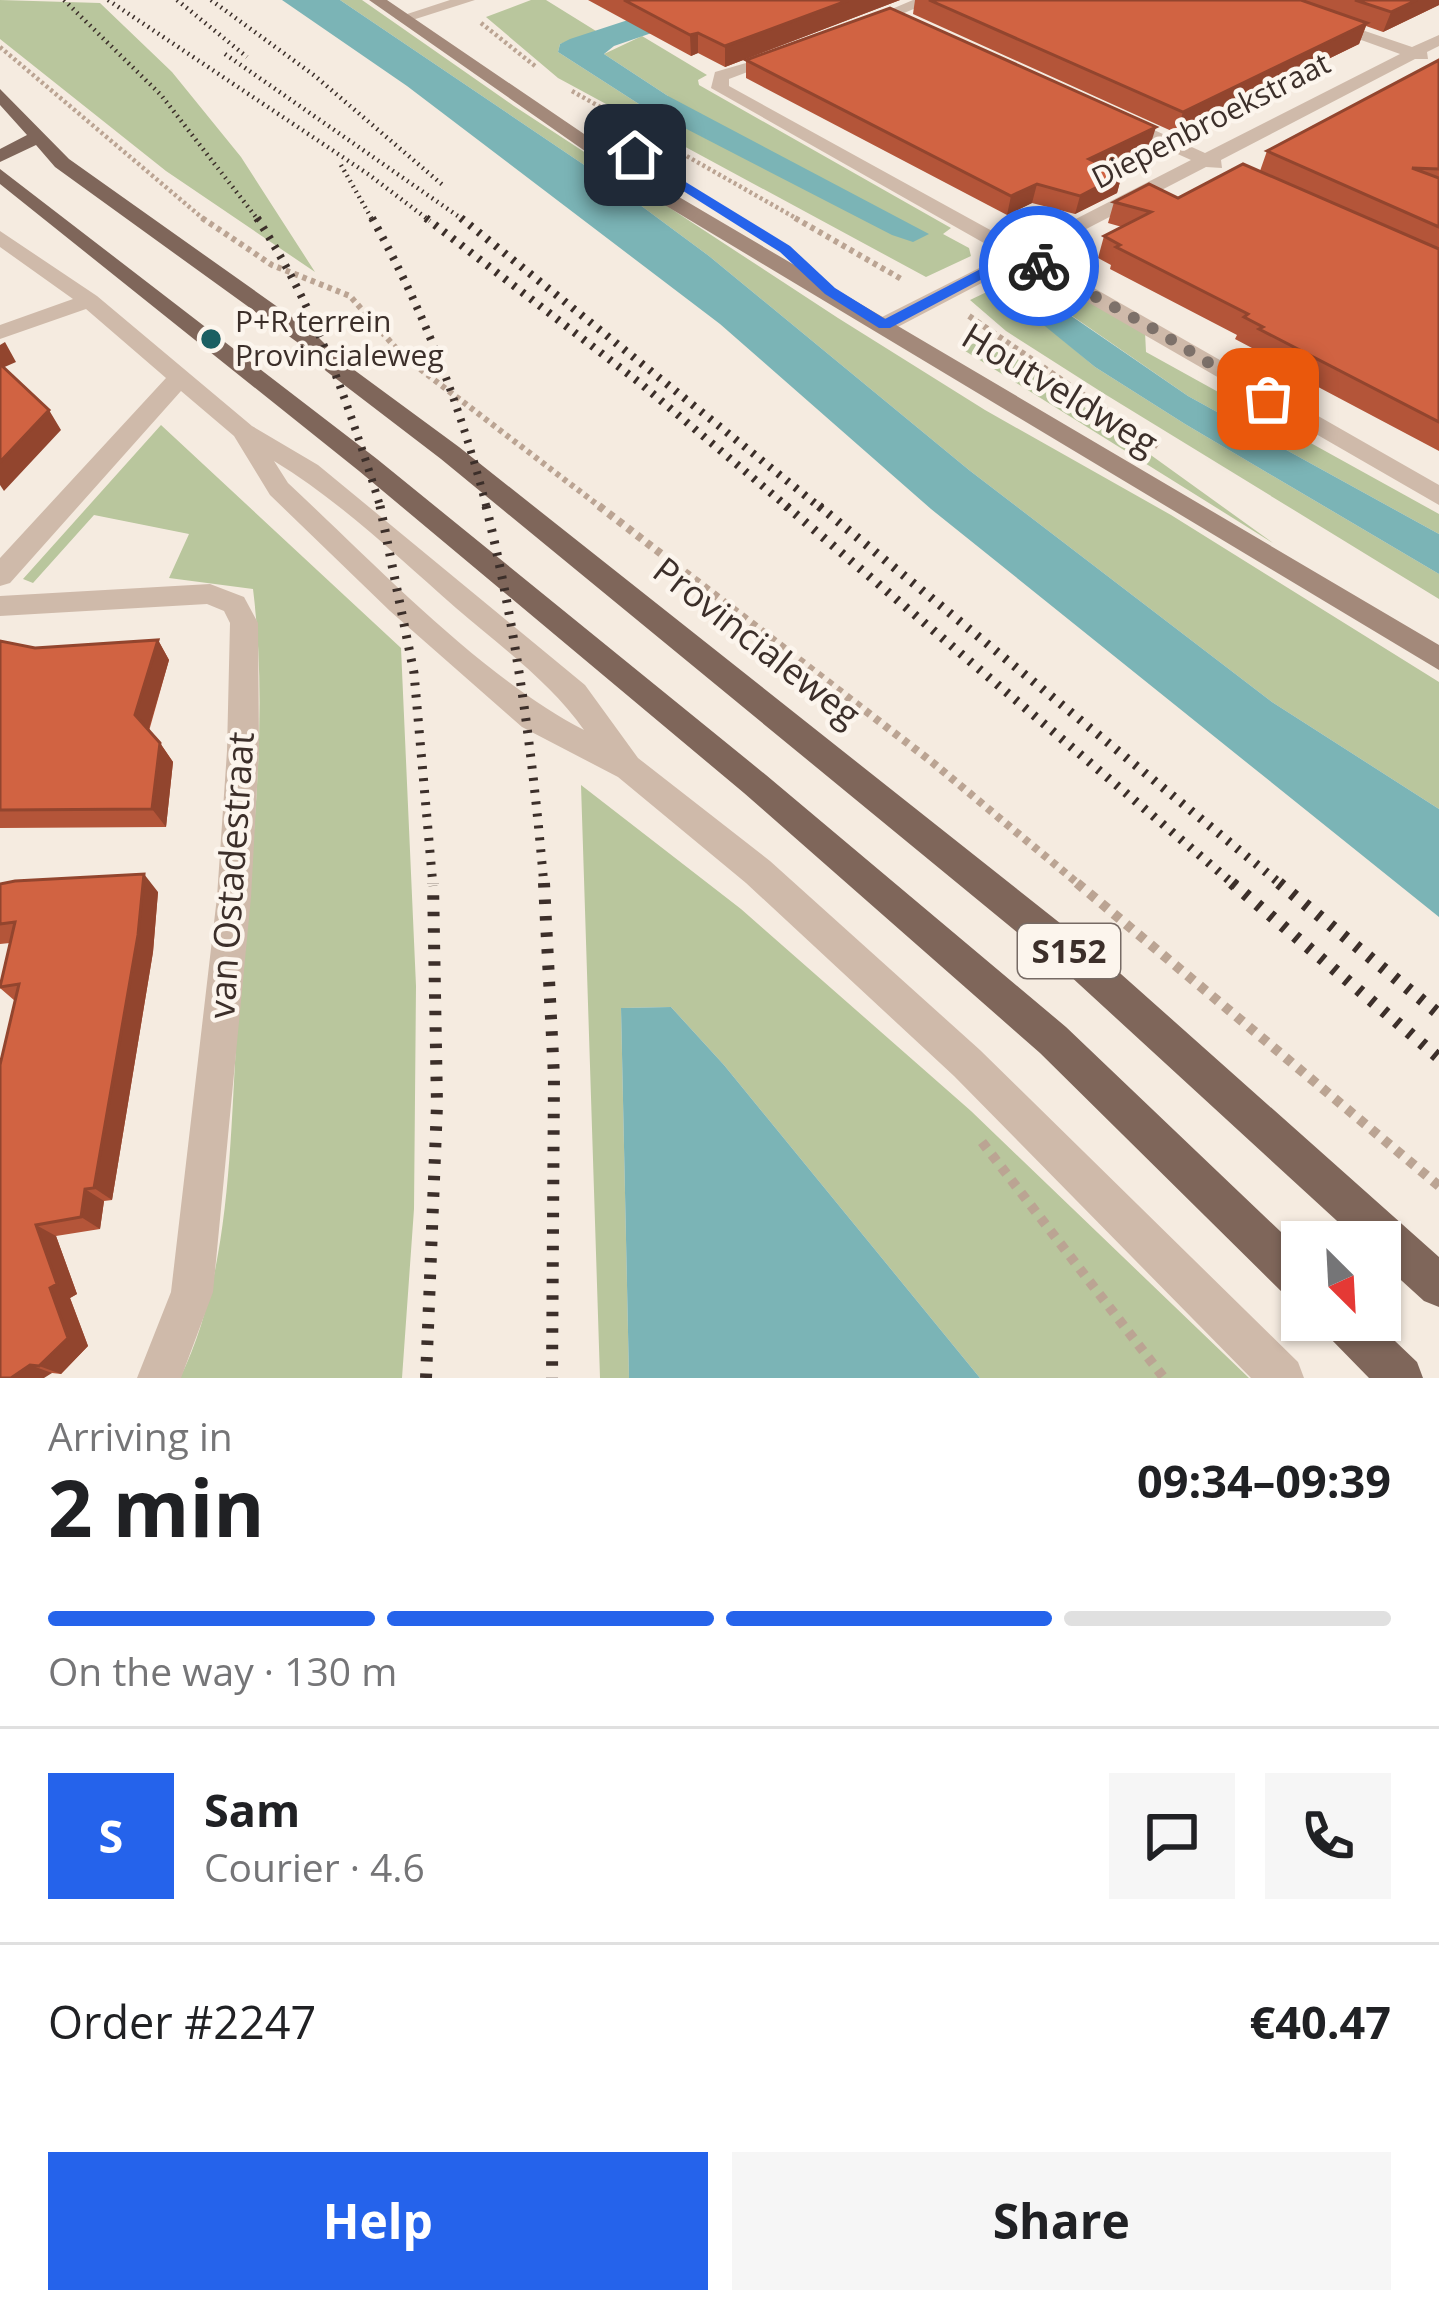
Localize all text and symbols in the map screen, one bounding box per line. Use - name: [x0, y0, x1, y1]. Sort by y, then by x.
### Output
- street label: Diepenbroekstraat: [1084, 42, 1337, 197]
- pin: [584, 104, 686, 206]
- icon: home: [602, 122, 668, 188]
- courier: [979, 206, 1099, 326]
- icon: bike: [1006, 233, 1072, 299]
- place label: P+R terrein Provincialeweg: [235, 300, 444, 375]
- street label: Houtveldweg: [953, 311, 1167, 466]
- marker: P+R terrein Provincialeweg: [198, 326, 224, 352]
- pin: [1217, 348, 1319, 450]
- icon: bag: [1235, 366, 1301, 432]
- street label: Provincialeweg: [644, 545, 871, 738]
- street label: van Ostadestraat: [196, 730, 265, 1020]
- road number: S152: [1018, 924, 1120, 978]
- north arrow: [1281, 1221, 1401, 1341]
- map controls: [1281, 1221, 1401, 1341]
- text: Arriving in: [48, 1409, 233, 1462]
- text: 09:34–09:39: [1137, 1450, 1391, 1511]
- text: 2 min: [48, 1454, 265, 1560]
- text: On the way · 130 m: [48, 1644, 397, 1697]
- button: chat: [1109, 1773, 1235, 1899]
- button: phone: [1265, 1773, 1391, 1899]
- text: Sam: [204, 1779, 300, 1840]
- text: S: [99, 1805, 123, 1866]
- text: Courier · 4.6: [204, 1840, 425, 1893]
- text: Order #2247: [48, 1991, 316, 2052]
- text: €40.47: [1250, 1991, 1391, 2052]
- button: Help: [48, 2152, 708, 2290]
- button: Share: [732, 2152, 1391, 2290]

